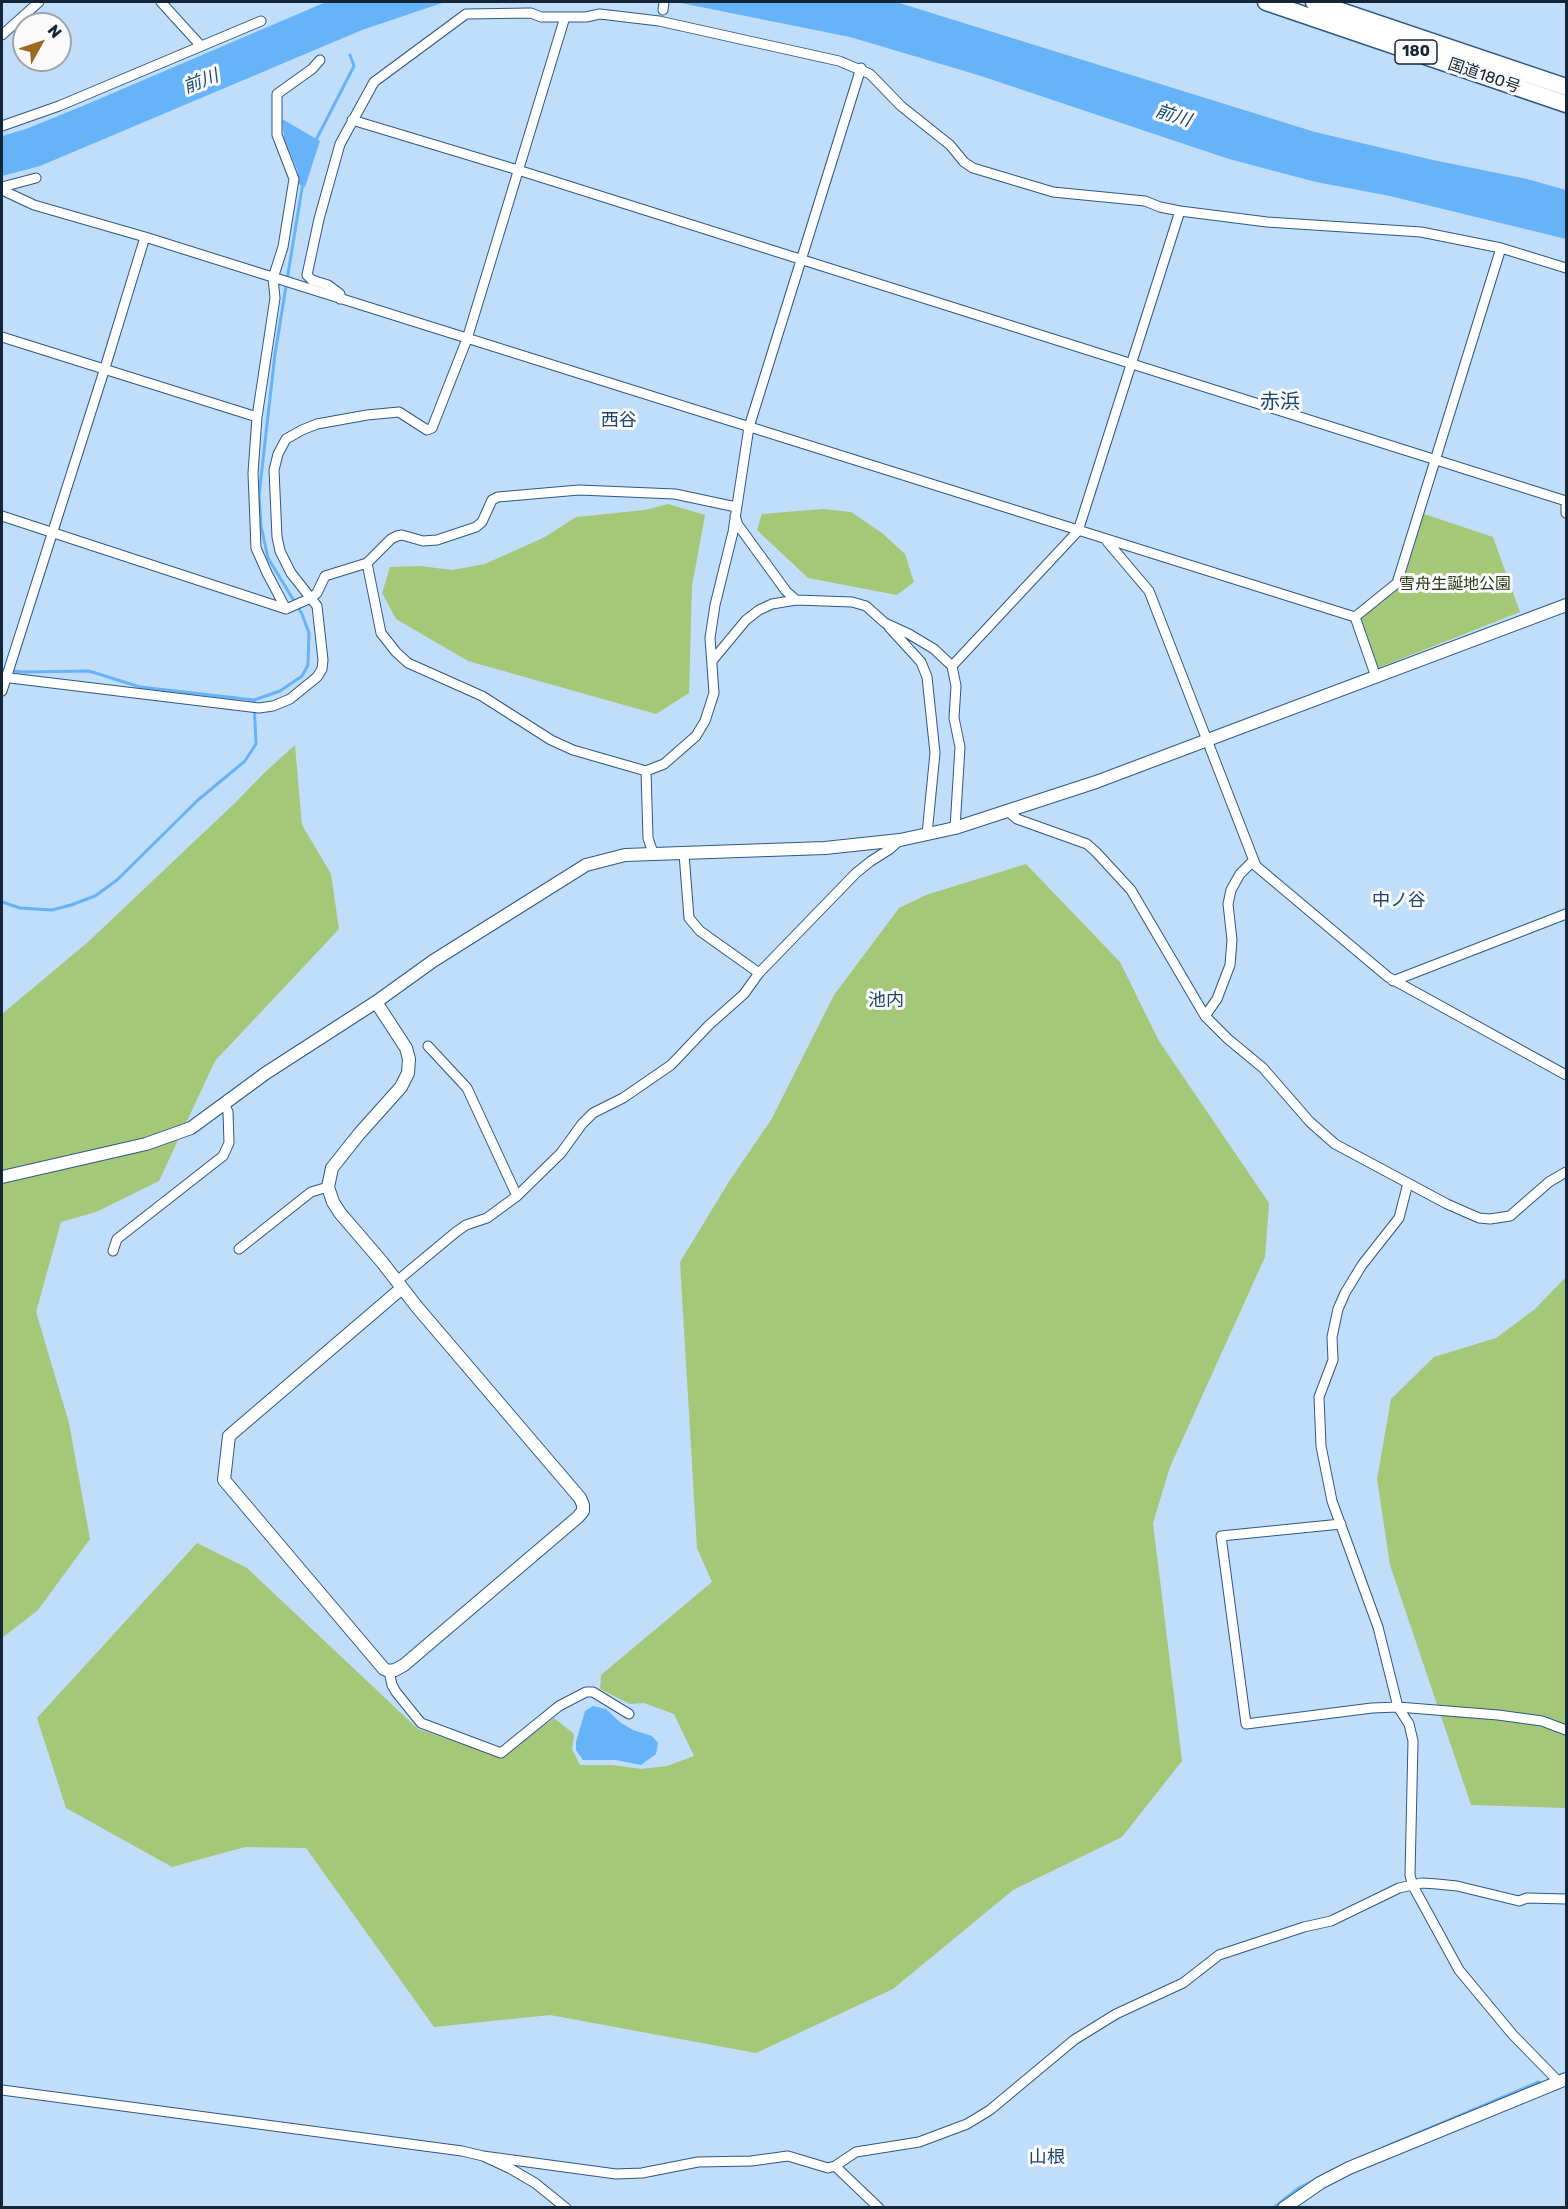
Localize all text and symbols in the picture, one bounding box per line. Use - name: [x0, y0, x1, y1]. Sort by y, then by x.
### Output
- north arrow: [12, 12, 72, 72]
- text: N: [44, 21, 66, 42]
- road number: 180: [1395, 40, 1437, 64]
- street label: 国道180号: [1445, 55, 1523, 97]
- water label: 前川: [180, 65, 222, 99]
- water label: 前川: [1153, 100, 1193, 132]
- district label: 赤浜: [1260, 390, 1300, 414]
- district label: 西谷: [601, 410, 637, 432]
- park label: 雪舟生誕地公園: [1399, 574, 1511, 594]
- district label: 中ノ谷: [1372, 890, 1426, 912]
- district label: 池内: [868, 990, 904, 1012]
- district label: 山根: [1029, 2147, 1065, 2169]

